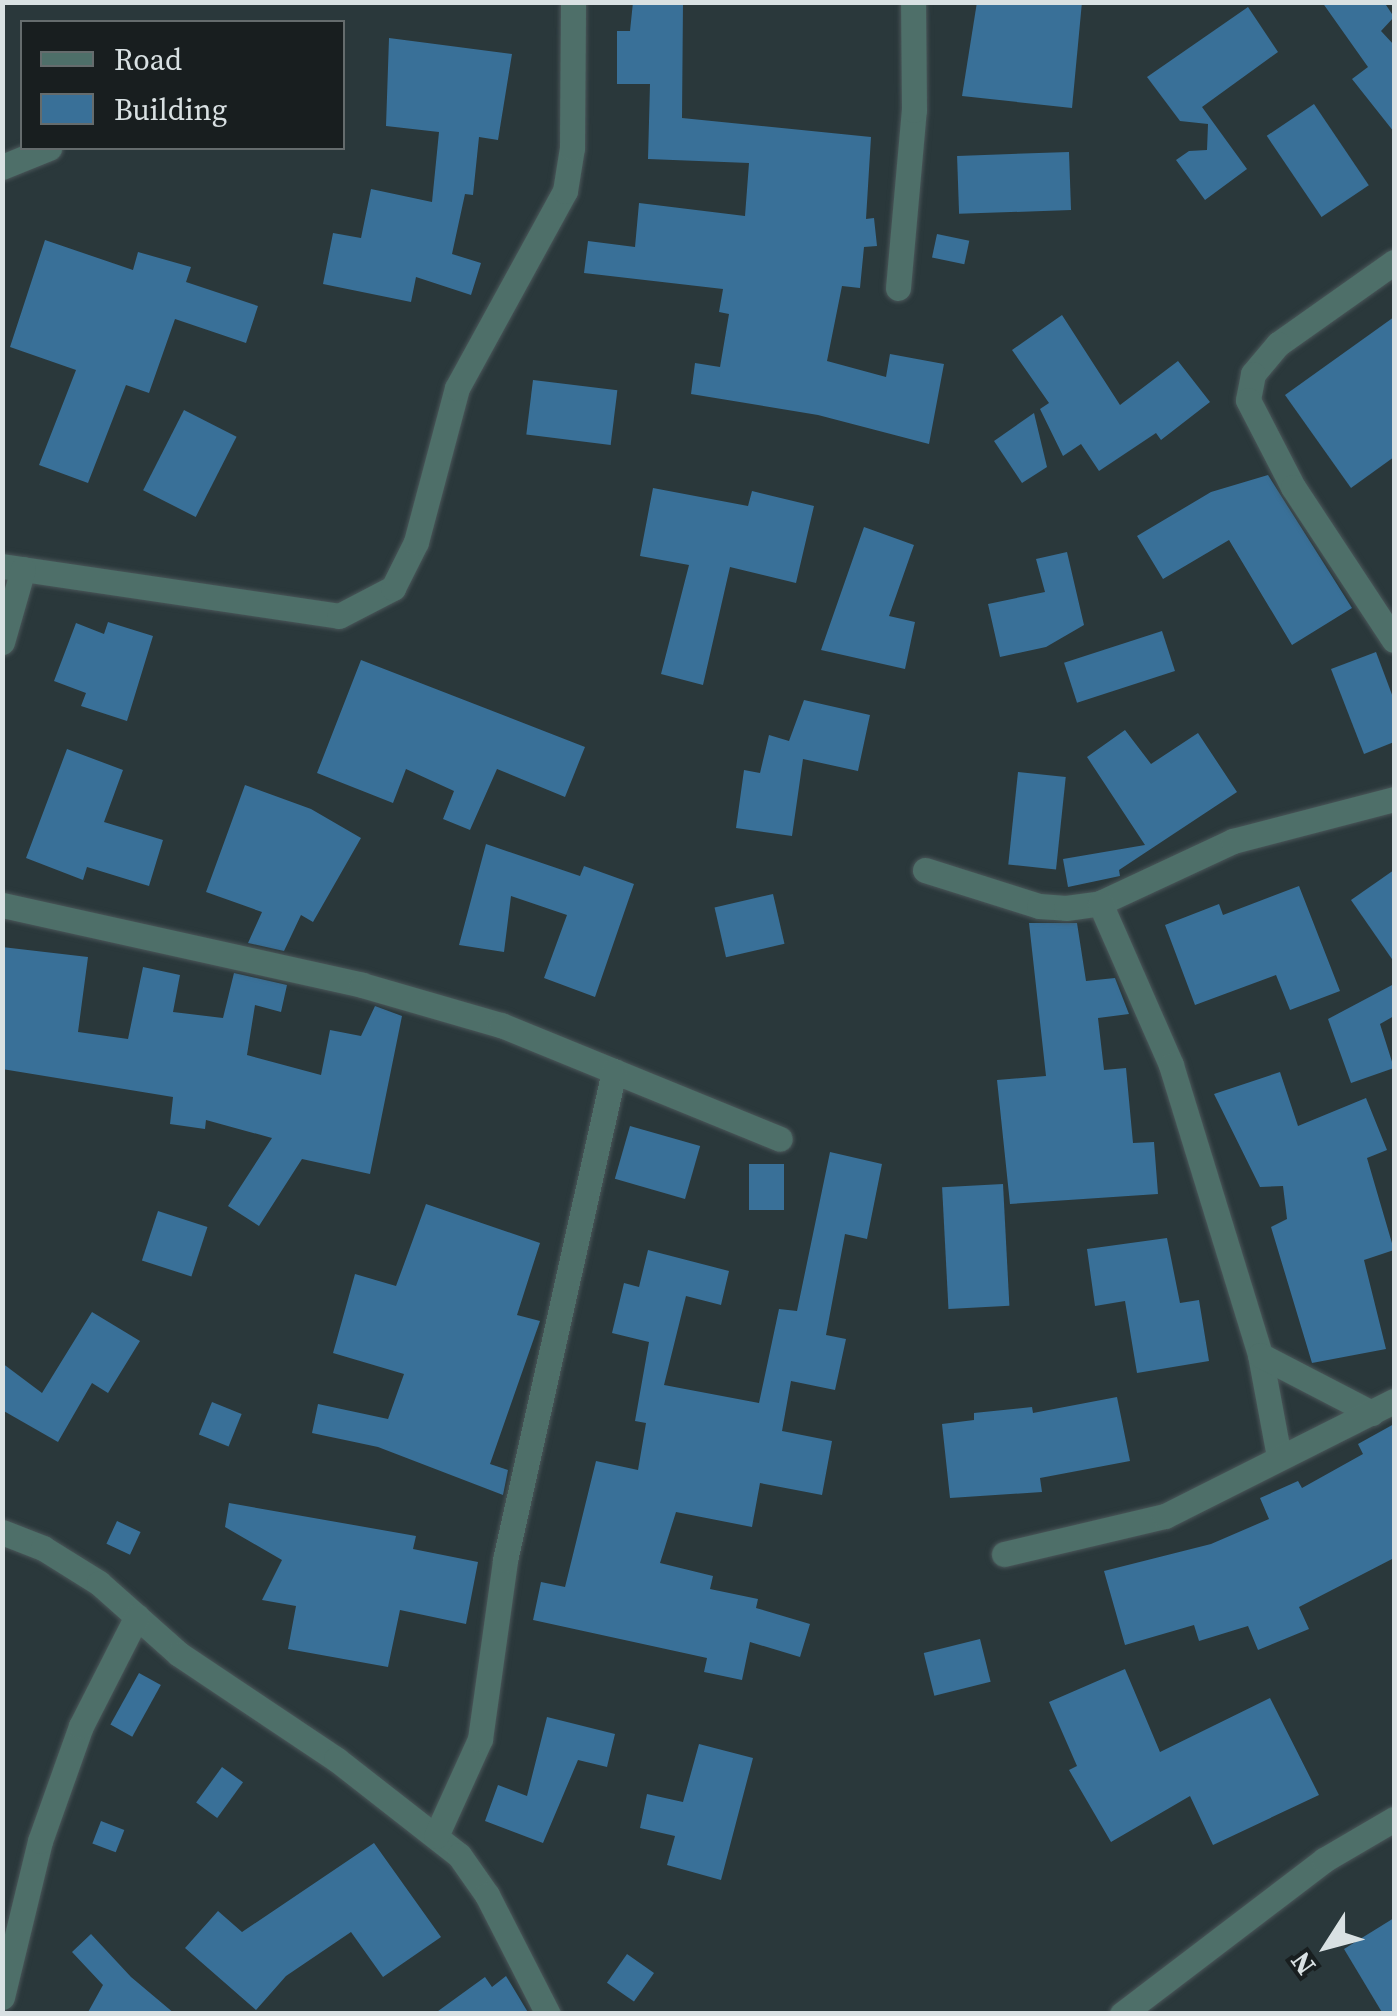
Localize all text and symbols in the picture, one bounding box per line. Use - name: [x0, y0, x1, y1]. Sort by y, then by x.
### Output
- legend: [20, 20, 345, 150]
- text: Road: [114, 39, 182, 80]
- text: Building: [114, 89, 227, 130]
- north arrow: [1277, 1896, 1377, 1996]
- text: N: [1281, 1944, 1324, 1983]

